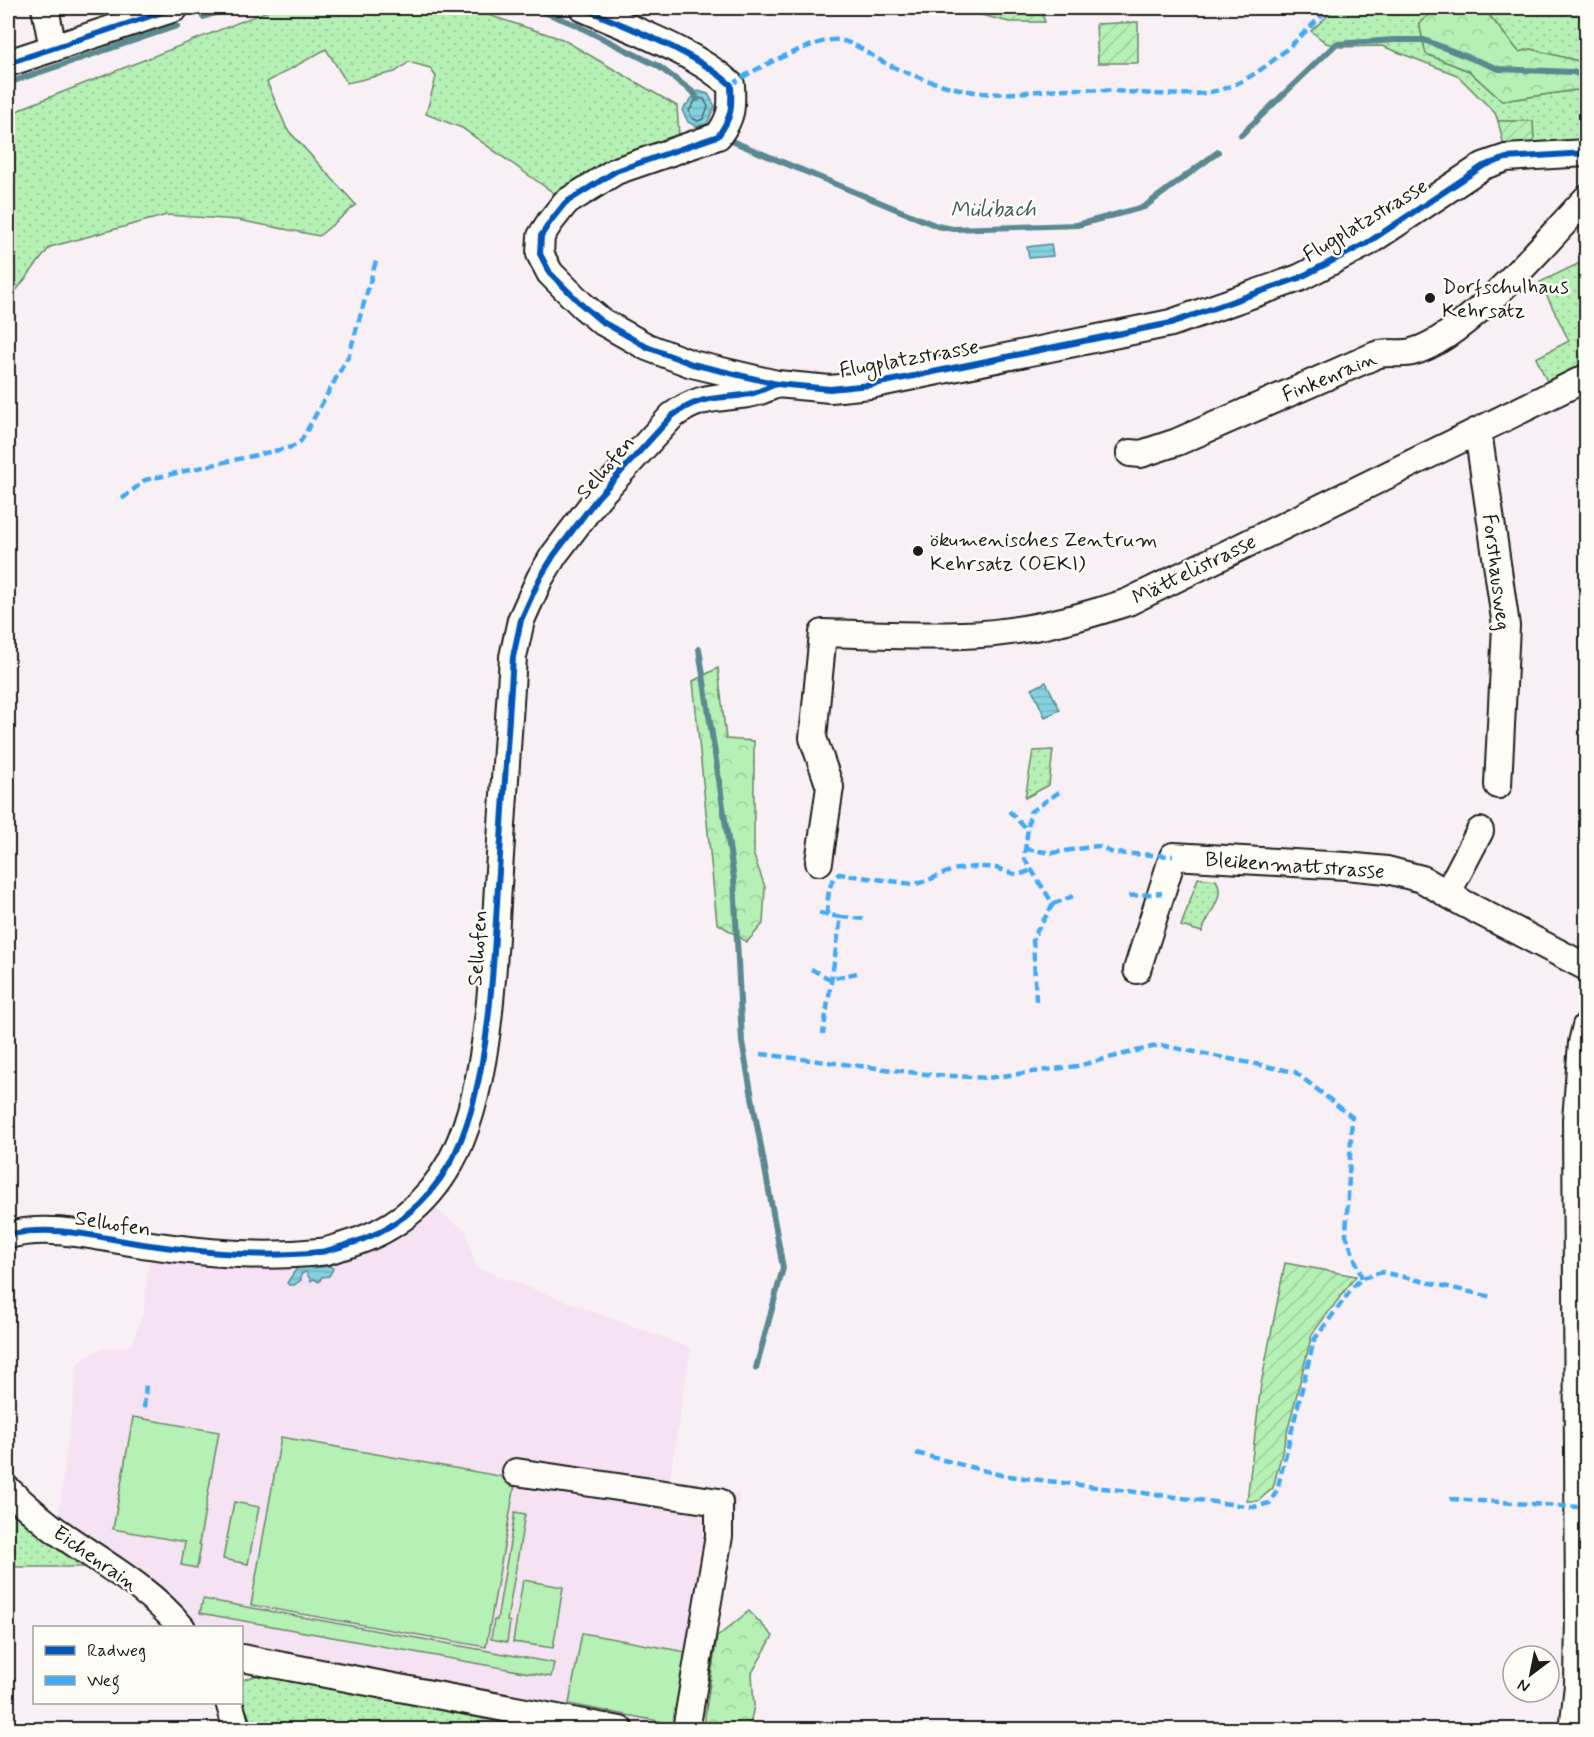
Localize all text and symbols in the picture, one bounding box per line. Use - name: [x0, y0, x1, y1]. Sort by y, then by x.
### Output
- street label: Flugplatzstrasse: [1298, 173, 1434, 270]
- water label: Mülibach: [950, 195, 1037, 225]
- place label: Dorfschulhaus Kehrsatz: [1442, 273, 1569, 325]
- marker: Dorfschulhaus Kehrsatz: [1423, 291, 1437, 305]
- street label: Flugplatzstrasse: [837, 333, 981, 386]
- street label: Finkenrain: [1278, 344, 1381, 409]
- street label: Selhofen: [570, 430, 641, 506]
- street label: Forsthausweg: [1475, 512, 1517, 632]
- place label: ökumenisches Zentrum Kehrsatz (OEKI): [930, 526, 1158, 578]
- street label: Mättelistrasse: [1128, 528, 1261, 612]
- marker: ökumenisches Zentrum Kehrsatz (OEKI): [911, 544, 925, 558]
- street label: Bleikenmattstrasse: [1204, 846, 1386, 886]
- street label: Selhofen: [461, 909, 495, 987]
- street label: Selhofen: [73, 1204, 153, 1244]
- street label: Eichenrain: [47, 1519, 144, 1599]
- legend: [33, 1626, 243, 1704]
- text: Radweg: [87, 1639, 146, 1663]
- north arrow: [1501, 1644, 1561, 1704]
- text: Weg: [87, 1669, 120, 1695]
- text: N: [1514, 1674, 1534, 1697]

